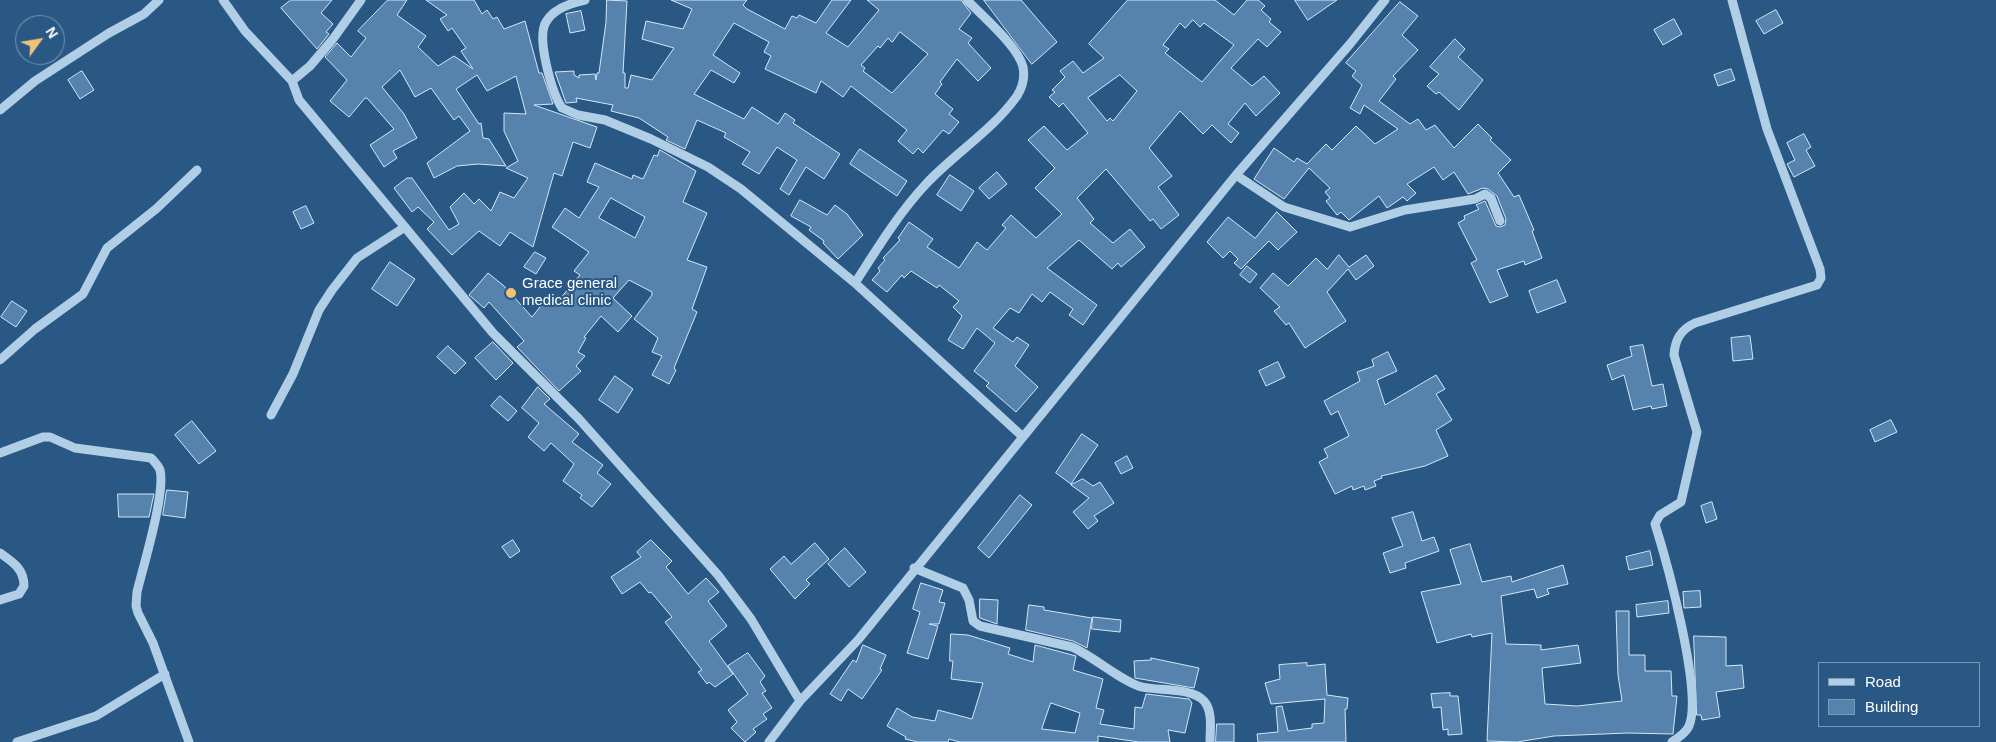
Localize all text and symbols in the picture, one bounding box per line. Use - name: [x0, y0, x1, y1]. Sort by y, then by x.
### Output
- north arrow: [15, 15, 65, 65]
- text: N: [42, 24, 61, 41]
- place label: Grace general medical clinic: [522, 275, 617, 310]
- marker: Grace general medical clinic: [504, 286, 518, 300]
- legend: [1818, 662, 1981, 727]
- text: Road: [1865, 673, 1901, 690]
- text: Building: [1865, 698, 1918, 715]

